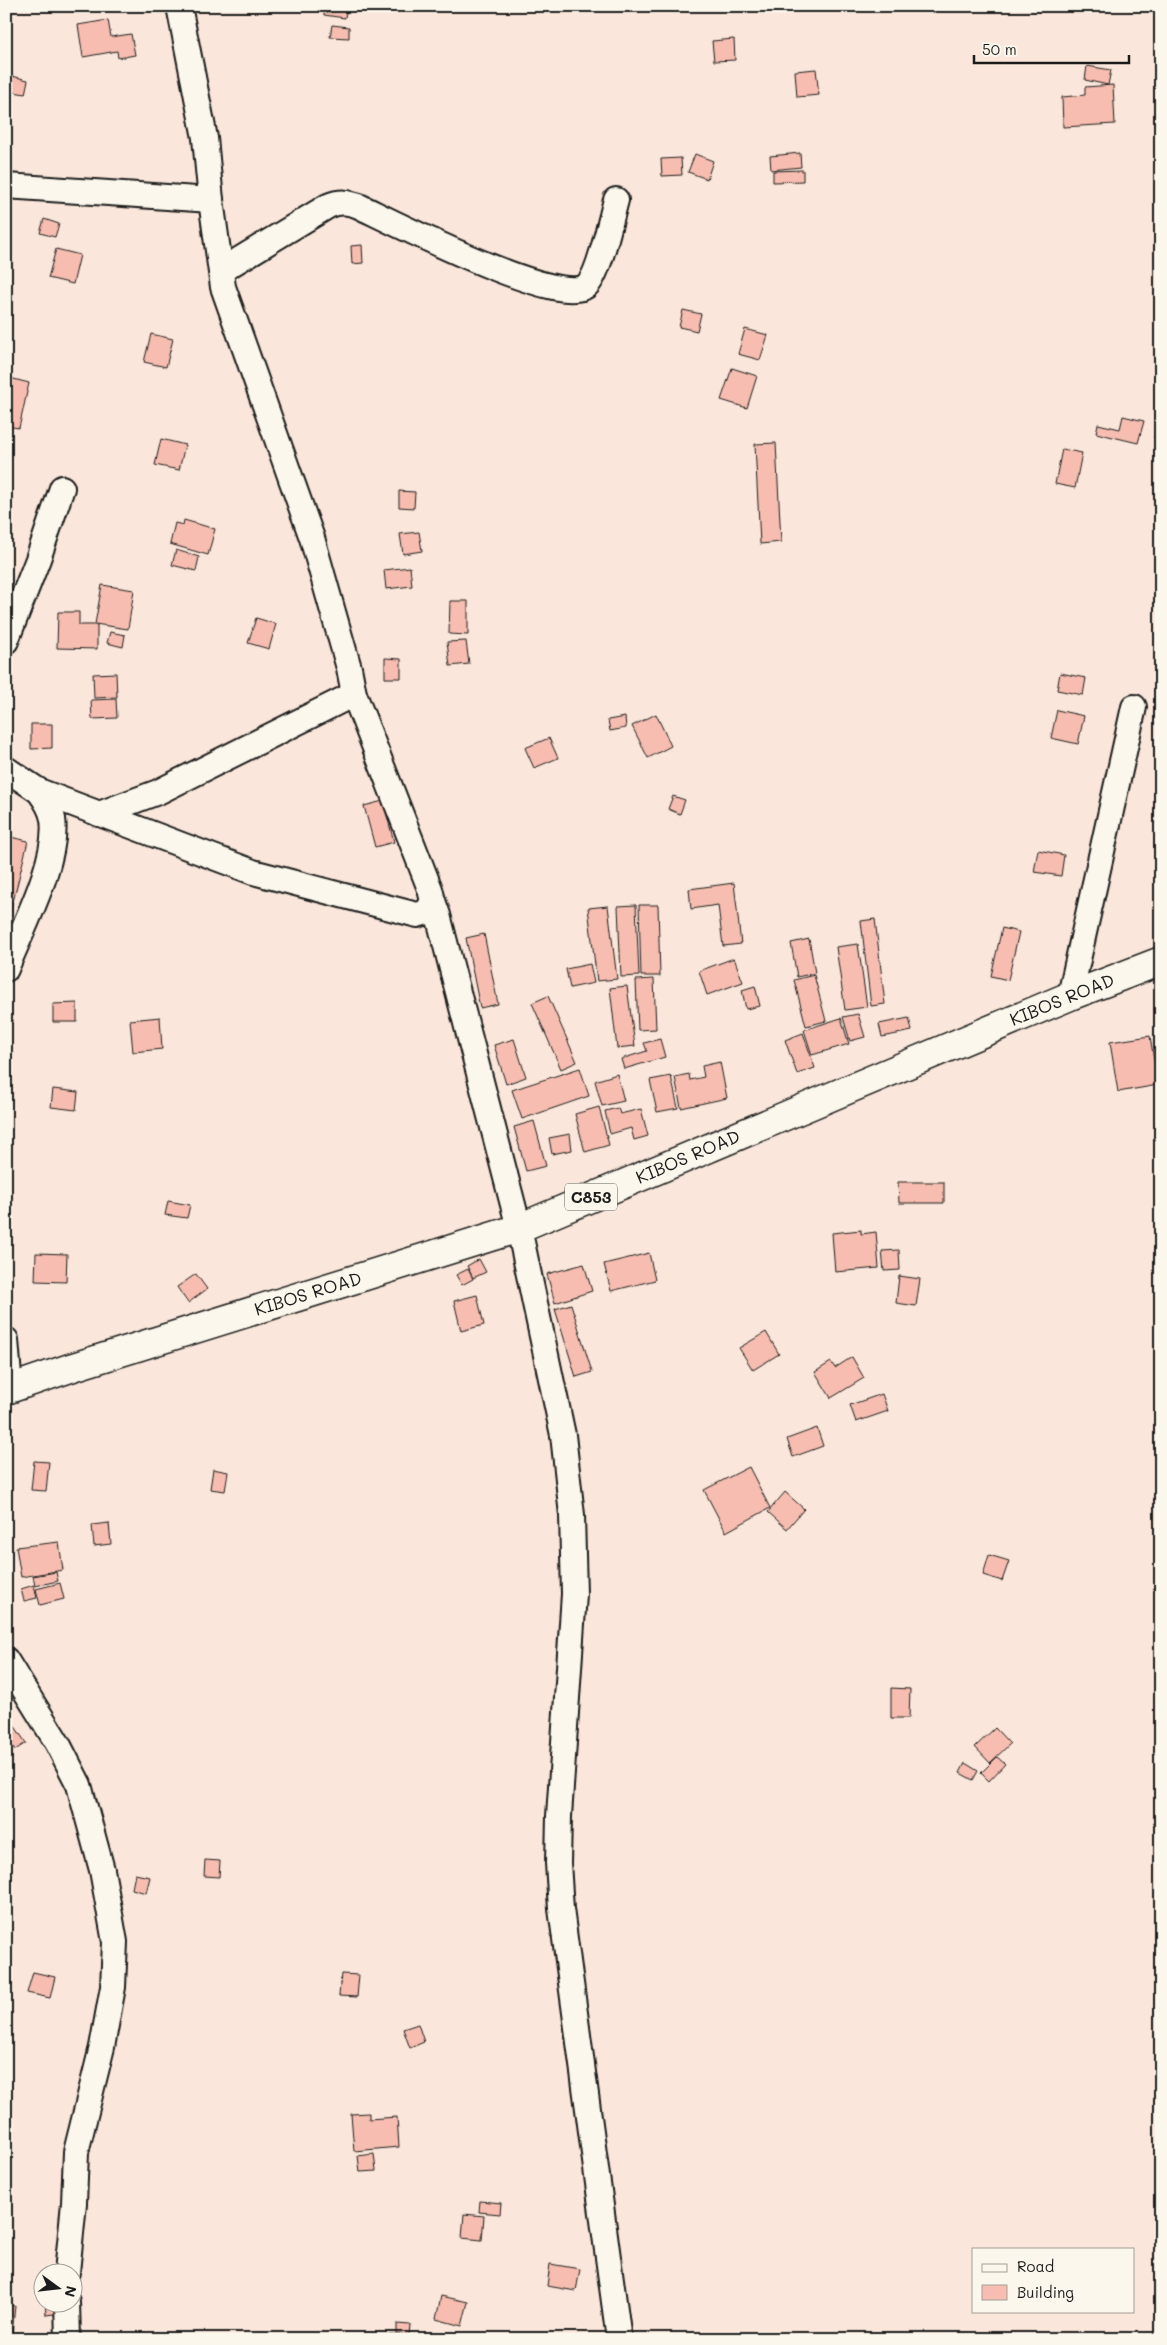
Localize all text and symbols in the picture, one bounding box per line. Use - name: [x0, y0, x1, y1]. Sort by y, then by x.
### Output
- scale bar: [974, 32, 1130, 64]
- text: 50 m: [982, 39, 1017, 59]
- street label: KIBOS ROAD: [1006, 967, 1117, 1031]
- street label: KIBOS ROAD: [632, 1123, 743, 1189]
- road number: C853: [565, 1184, 617, 1210]
- street label: KIBOS ROAD: [251, 1265, 364, 1321]
- legend: [972, 2248, 1134, 2312]
- text: Road: [1017, 2256, 1054, 2276]
- north arrow: [32, 2262, 82, 2312]
- text: Building: [1017, 2282, 1074, 2302]
- text: N: [60, 2284, 82, 2299]

